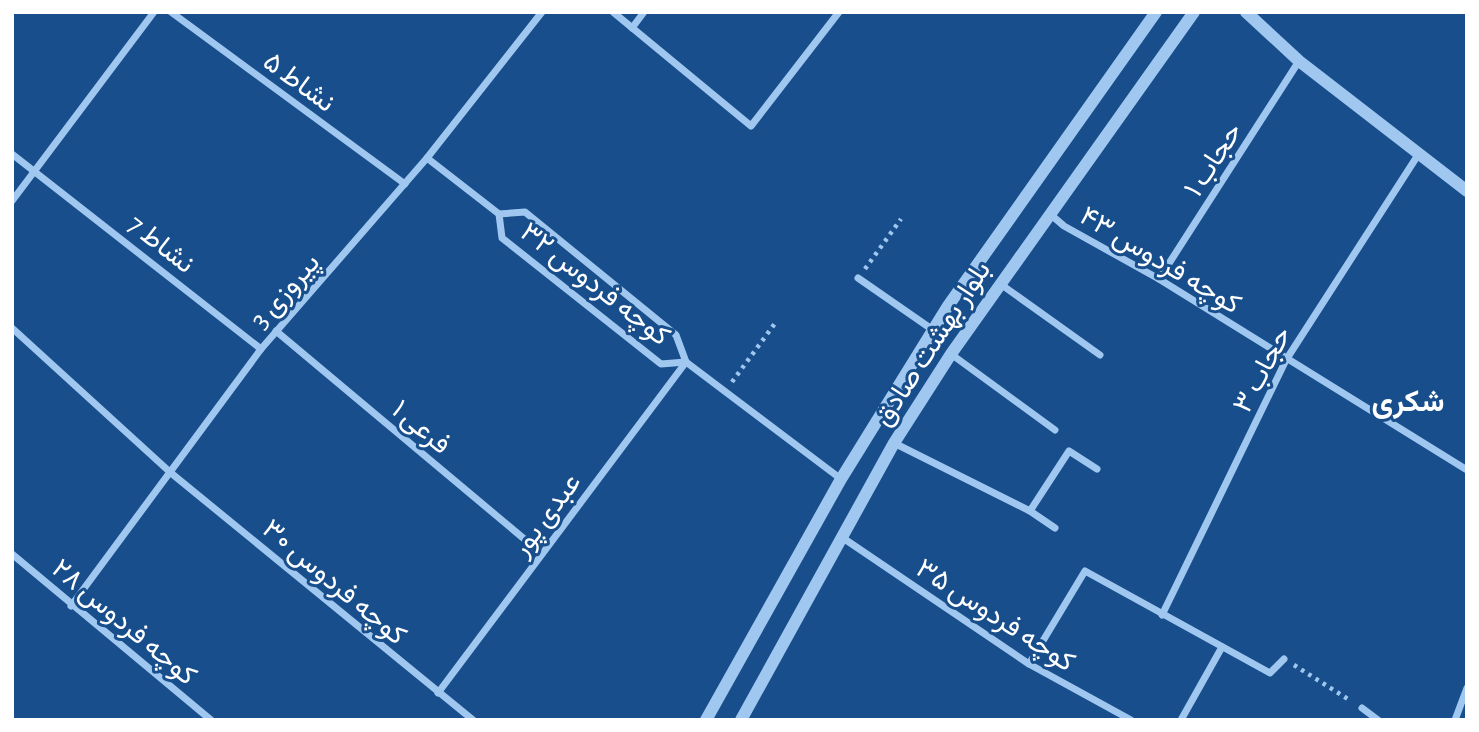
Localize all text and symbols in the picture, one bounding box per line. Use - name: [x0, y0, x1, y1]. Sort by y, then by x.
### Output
- street label: نشاط ۵: [258, 48, 340, 118]
- street label: حجاب ۱: [1180, 118, 1249, 203]
- street label: کوچه فردوس ۴۳: [1073, 202, 1245, 322]
- street label: نشاط 7: [122, 210, 199, 279]
- street label: کوچه فردوس ۳۲: [513, 218, 675, 354]
- street label: پیروزی 3: [246, 248, 328, 336]
- street label: بلوار بهشت صادق: [869, 257, 998, 433]
- street label: حجاب ۳: [1229, 322, 1298, 418]
- district label: شکری: [1372, 387, 1444, 419]
- street label: فرعی ۱: [385, 395, 455, 461]
- street label: عبدی پور: [506, 469, 589, 565]
- street label: کوچه فردوس ۳۰: [255, 515, 411, 653]
- street label: کوچه فردوس ۲۸: [44, 554, 201, 693]
- street label: کوچه فردوس ۳۵: [909, 554, 1079, 680]

